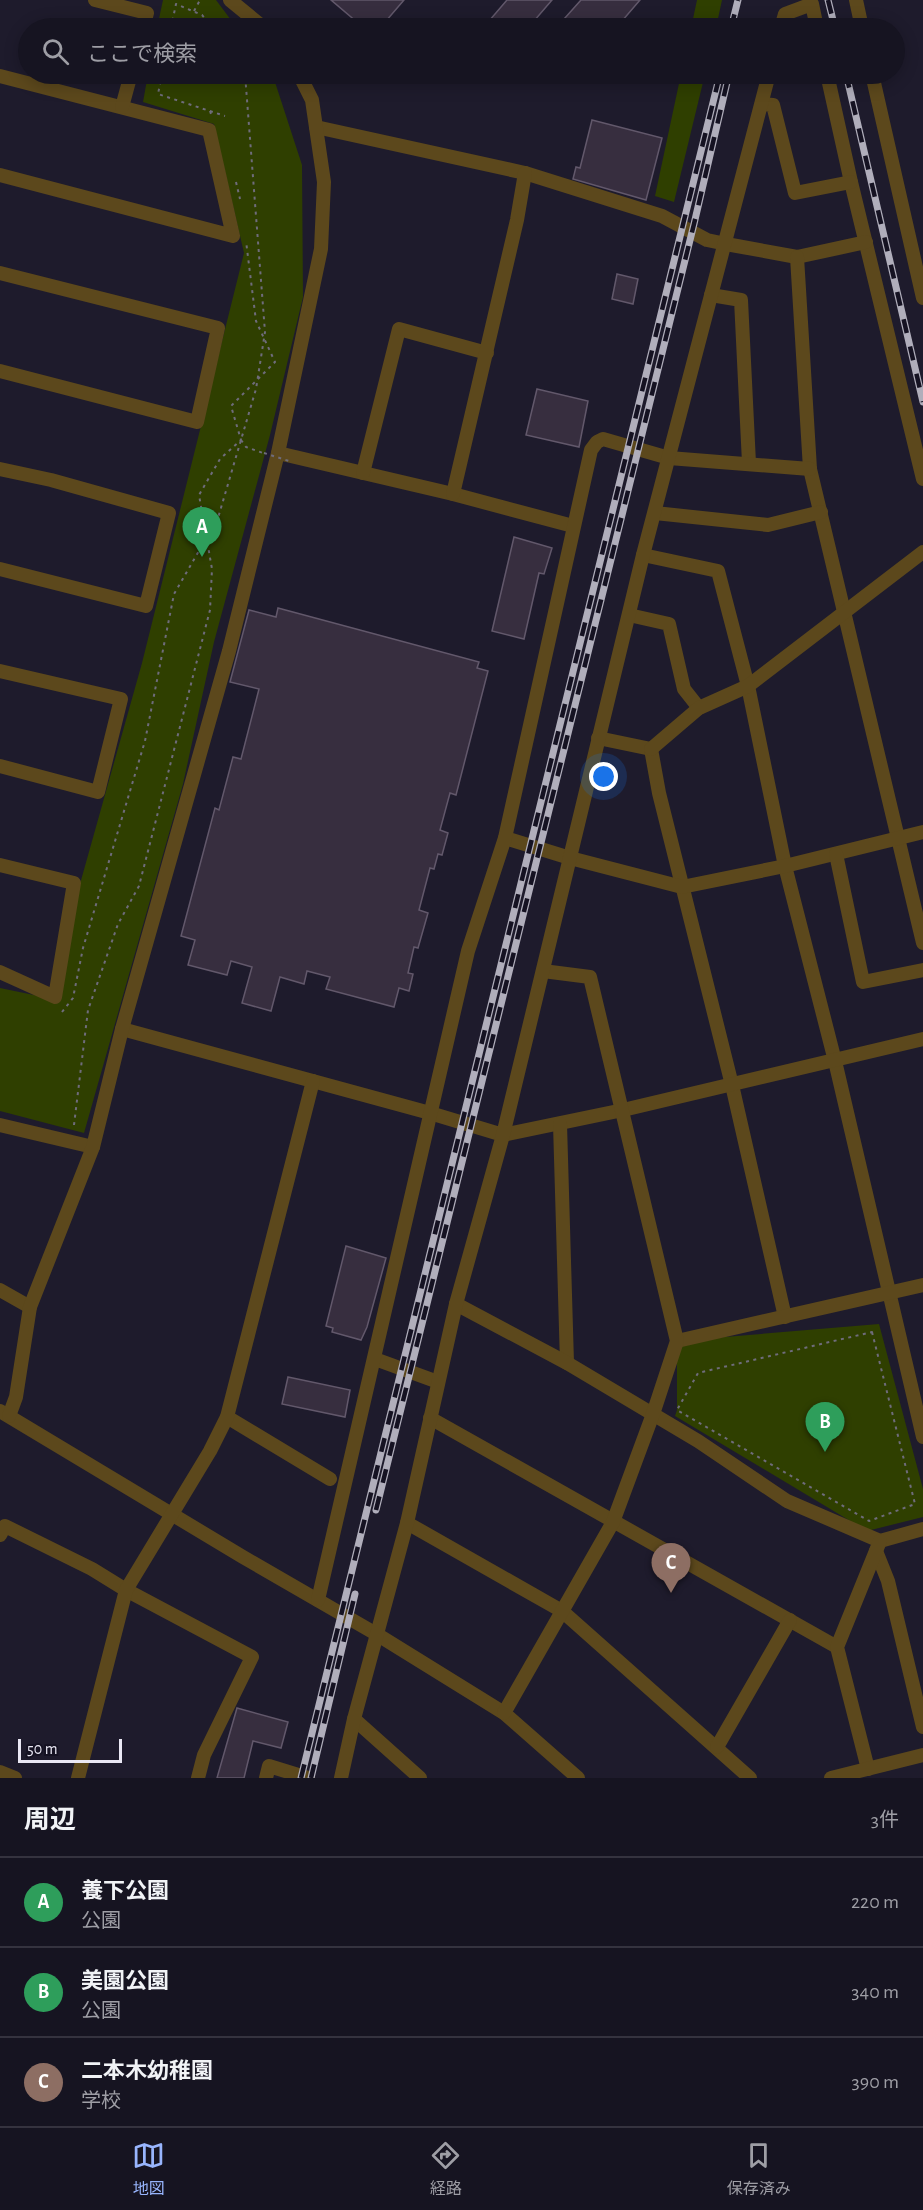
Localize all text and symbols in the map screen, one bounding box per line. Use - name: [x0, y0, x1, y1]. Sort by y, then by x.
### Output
- search box: [18, 18, 905, 84]
- icon: search: [39, 35, 72, 68]
- text: ここで検索: [87, 43, 197, 65]
- pin: A: [182, 508, 222, 557]
- your location: [589, 762, 618, 791]
- pin: B: [806, 1402, 844, 1452]
- pin: C: [652, 1544, 690, 1593]
- scale bar: [18, 1736, 122, 1764]
- text: 50 m: [27, 1741, 58, 1757]
- text: 周辺: [24, 1807, 76, 1833]
- text: 3件: [871, 1810, 899, 1830]
- text: 養下公園: [81, 1880, 169, 1902]
- text: A: [38, 1892, 50, 1912]
- text: 220 m: [851, 1892, 899, 1912]
- text: 公園: [81, 1911, 121, 1931]
- text: 美園公園: [81, 1970, 169, 1992]
- text: B: [38, 1982, 49, 2002]
- text: 340 m: [851, 1982, 899, 2002]
- text: 公園: [81, 2001, 121, 2021]
- text: 二本木幼稚園: [81, 2060, 213, 2082]
- text: C: [38, 2072, 49, 2092]
- text: 390 m: [852, 2072, 899, 2092]
- text: 学校: [81, 2091, 121, 2111]
- tab: 地図: [132, 2139, 165, 2199]
- tab: 経路: [429, 2139, 462, 2199]
- tab: 保存済み: [727, 2139, 791, 2199]

